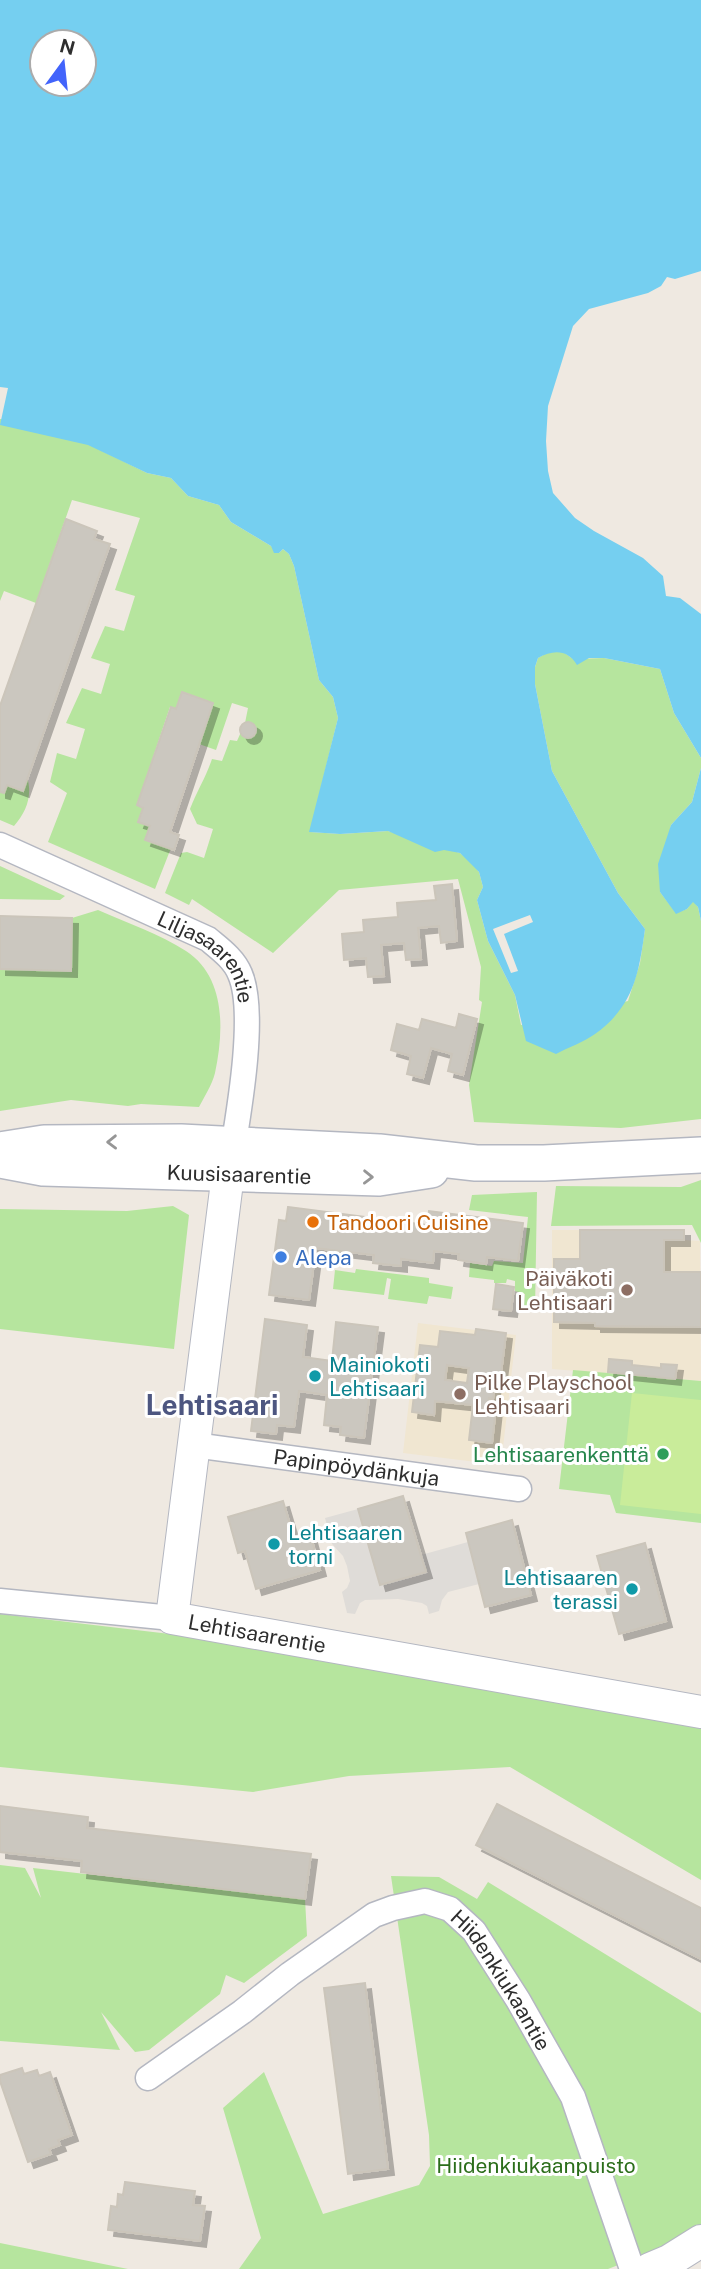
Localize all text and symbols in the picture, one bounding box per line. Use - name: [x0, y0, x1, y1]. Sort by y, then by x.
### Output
- north arrow: [28, 28, 98, 98]
- text: N: [57, 34, 77, 59]
- street label: Liljasaarentie: [154, 905, 259, 1004]
- one-way arrow: [107, 1135, 118, 1150]
- street label: Kuusisaarentie: [166, 1159, 312, 1188]
- one-way arrow: [363, 1170, 374, 1185]
- place label: Tandoori Cuisine: [327, 1210, 489, 1235]
- marker: Tandoori Cuisine: [305, 1214, 321, 1230]
- place label: Alepa: [295, 1245, 352, 1270]
- marker: Alepa: [273, 1249, 289, 1265]
- place label: Päiväkoti Lehtisaari: [517, 1266, 613, 1315]
- marker: Päiväkoti Lehtisaari: [619, 1282, 635, 1298]
- place label: Mainiokoti Lehtisaari: [329, 1352, 430, 1401]
- marker: Mainiokoti Lehtisaari: [307, 1368, 323, 1384]
- place label: Pilke Playschool Lehtisaari: [474, 1370, 633, 1419]
- marker: Pilke Playschool Lehtisaari: [452, 1386, 468, 1402]
- district label: Lehtisaari: [146, 1388, 278, 1421]
- place label: Lehtisaarenkenttä: [473, 1442, 649, 1467]
- street label: Papinpöydänkuja: [272, 1443, 441, 1491]
- marker: Lehtisaarenkenttä: [655, 1446, 671, 1462]
- place label: Lehtisaaren torni: [288, 1520, 403, 1569]
- marker: Lehtisaaren torni: [266, 1536, 282, 1552]
- place label: Lehtisaaren terassi: [503, 1565, 618, 1614]
- marker: Lehtisaaren terassi: [624, 1581, 640, 1597]
- street label: Lehtisaarentie: [186, 1609, 328, 1658]
- street label: Hiidenkiukaantie: [446, 1904, 556, 2055]
- park label: Hiidenkiukaanpuisto: [436, 2153, 636, 2178]

